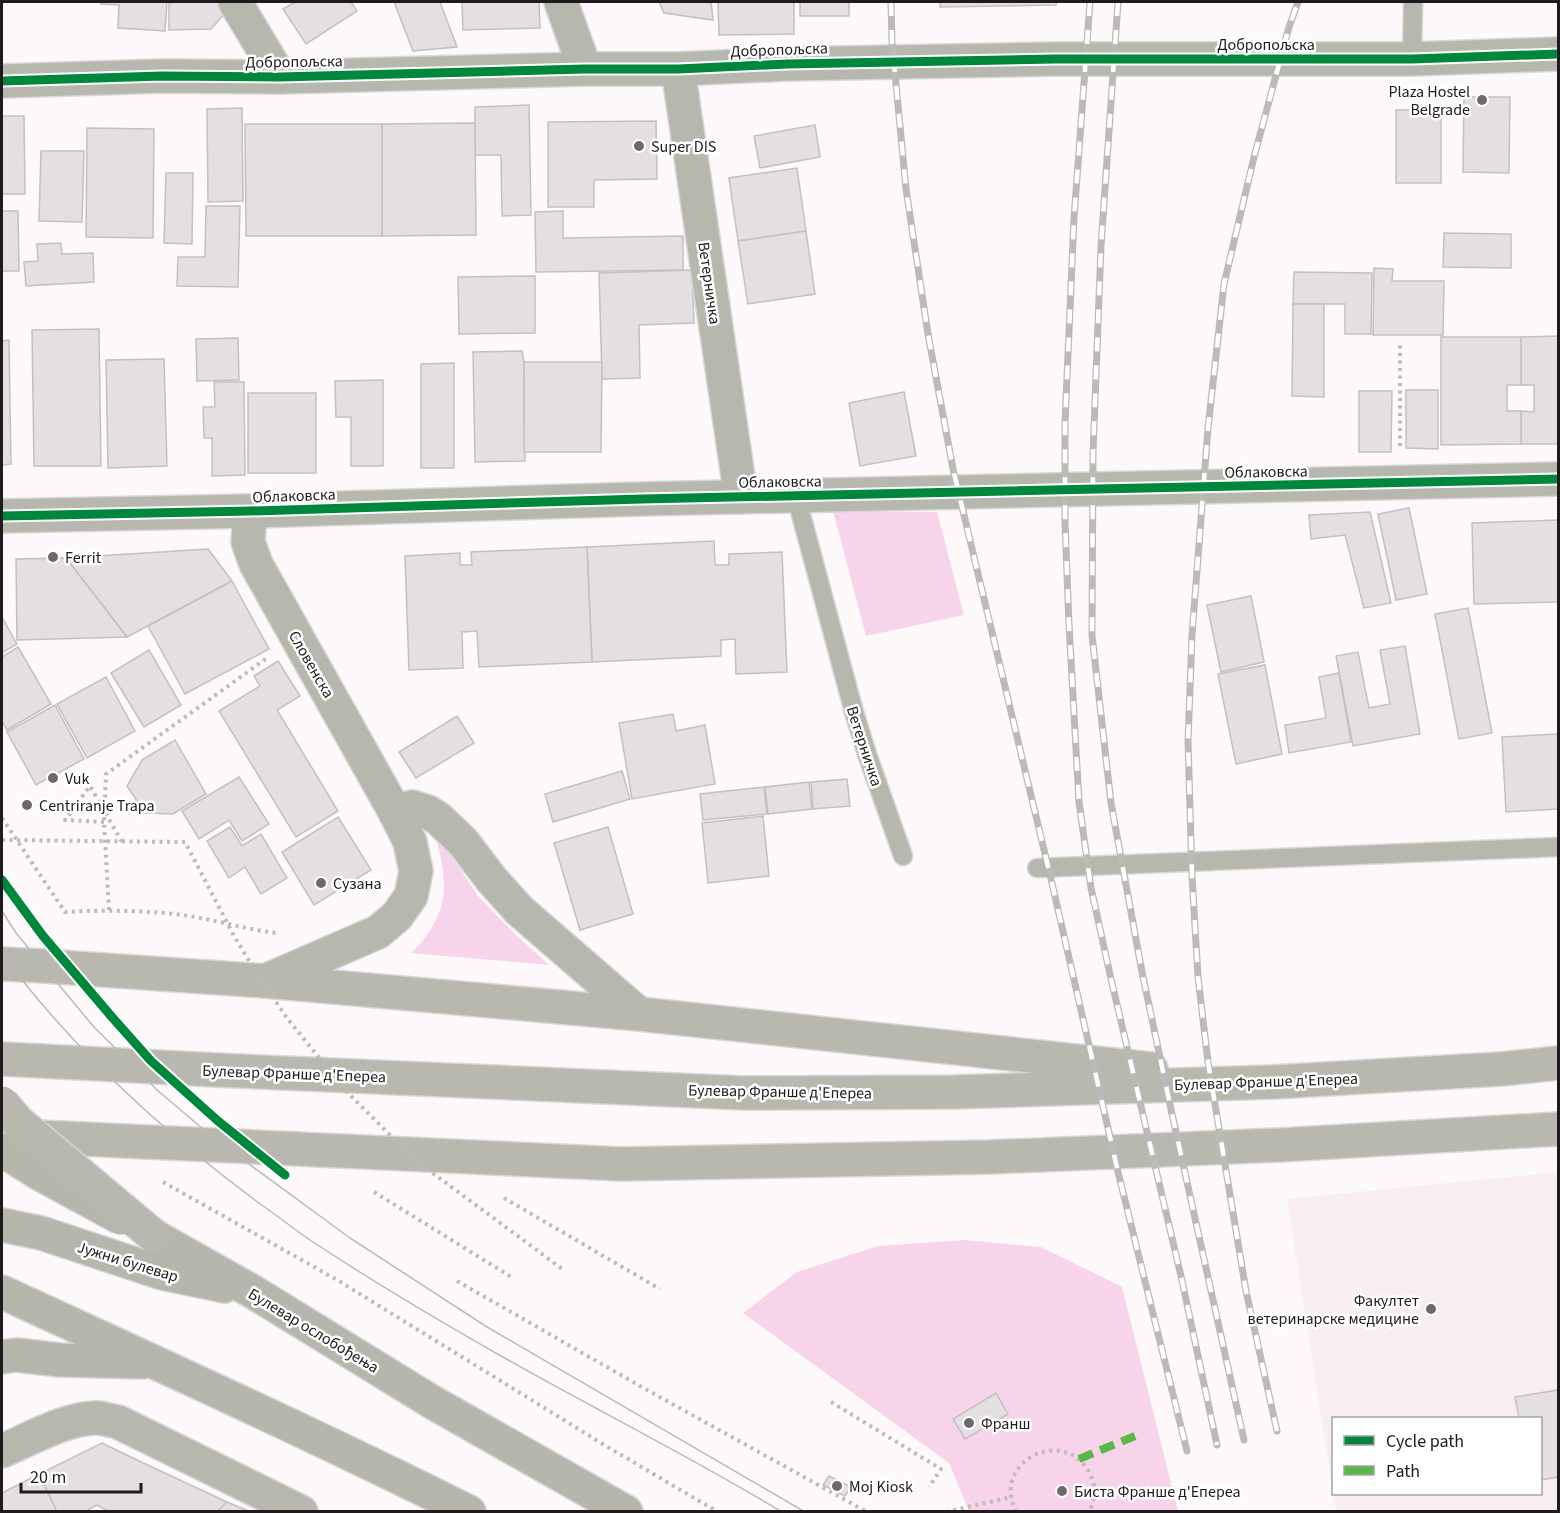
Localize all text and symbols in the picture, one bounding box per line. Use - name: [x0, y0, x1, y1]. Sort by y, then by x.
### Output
- street label: Добропољска: [1217, 34, 1315, 56]
- street label: Добропољска: [730, 37, 828, 63]
- street label: Добропољска: [245, 50, 343, 74]
- place label: Plaza Hostel Belgrade: [1388, 81, 1470, 121]
- marker: Plaza Hostel Belgrade: [1475, 93, 1489, 107]
- place label: Super DIS: [651, 136, 716, 158]
- marker: Super DIS: [632, 139, 646, 153]
- street label: Ветерничка: [692, 240, 726, 326]
- street label: Облаковска: [1224, 460, 1308, 484]
- street label: Облаковска: [738, 470, 822, 494]
- street label: Облаковска: [252, 484, 336, 508]
- place label: Ferrit: [65, 547, 102, 569]
- marker: Ferrit: [46, 550, 60, 564]
- street label: Словенска: [283, 627, 339, 702]
- street label: Ветерничка: [841, 703, 887, 789]
- place label: Vuk: [65, 768, 89, 790]
- marker: Vuk: [46, 771, 60, 785]
- place label: Centriranje Trapa: [39, 795, 155, 817]
- marker: Centriranje Trapa: [20, 798, 34, 812]
- place label: Сузана: [333, 873, 382, 895]
- marker: Сузана: [314, 876, 328, 890]
- street label: Булевар Франше д'Епереа: [202, 1060, 386, 1088]
- street label: Булевар Франше д'Епереа: [1174, 1068, 1358, 1096]
- street label: Булевар Франше д'Епереа: [688, 1079, 872, 1105]
- street label: Јужни булевар: [74, 1236, 181, 1288]
- street label: Булевар ослобођења: [244, 1283, 383, 1379]
- place label: Факултет ветеринарске медицине: [1248, 1290, 1419, 1330]
- marker: Факултет ветеринарске медицине: [1424, 1302, 1438, 1316]
- place label: Франш: [981, 1413, 1030, 1435]
- marker: Франш: [962, 1416, 976, 1430]
- legend: [1332, 1417, 1542, 1495]
- text: Cycle path: [1386, 1429, 1464, 1454]
- scale bar: [21, 1456, 141, 1494]
- text: Path: [1386, 1459, 1420, 1484]
- text: 20 m: [30, 1465, 66, 1490]
- place label: Moj Kiosk: [849, 1476, 913, 1498]
- marker: Moj Kiosk: [830, 1479, 844, 1493]
- place label: Биста Франше д'Епереа: [1074, 1481, 1241, 1503]
- marker: Биста Франше д'Епереа: [1055, 1484, 1069, 1498]

